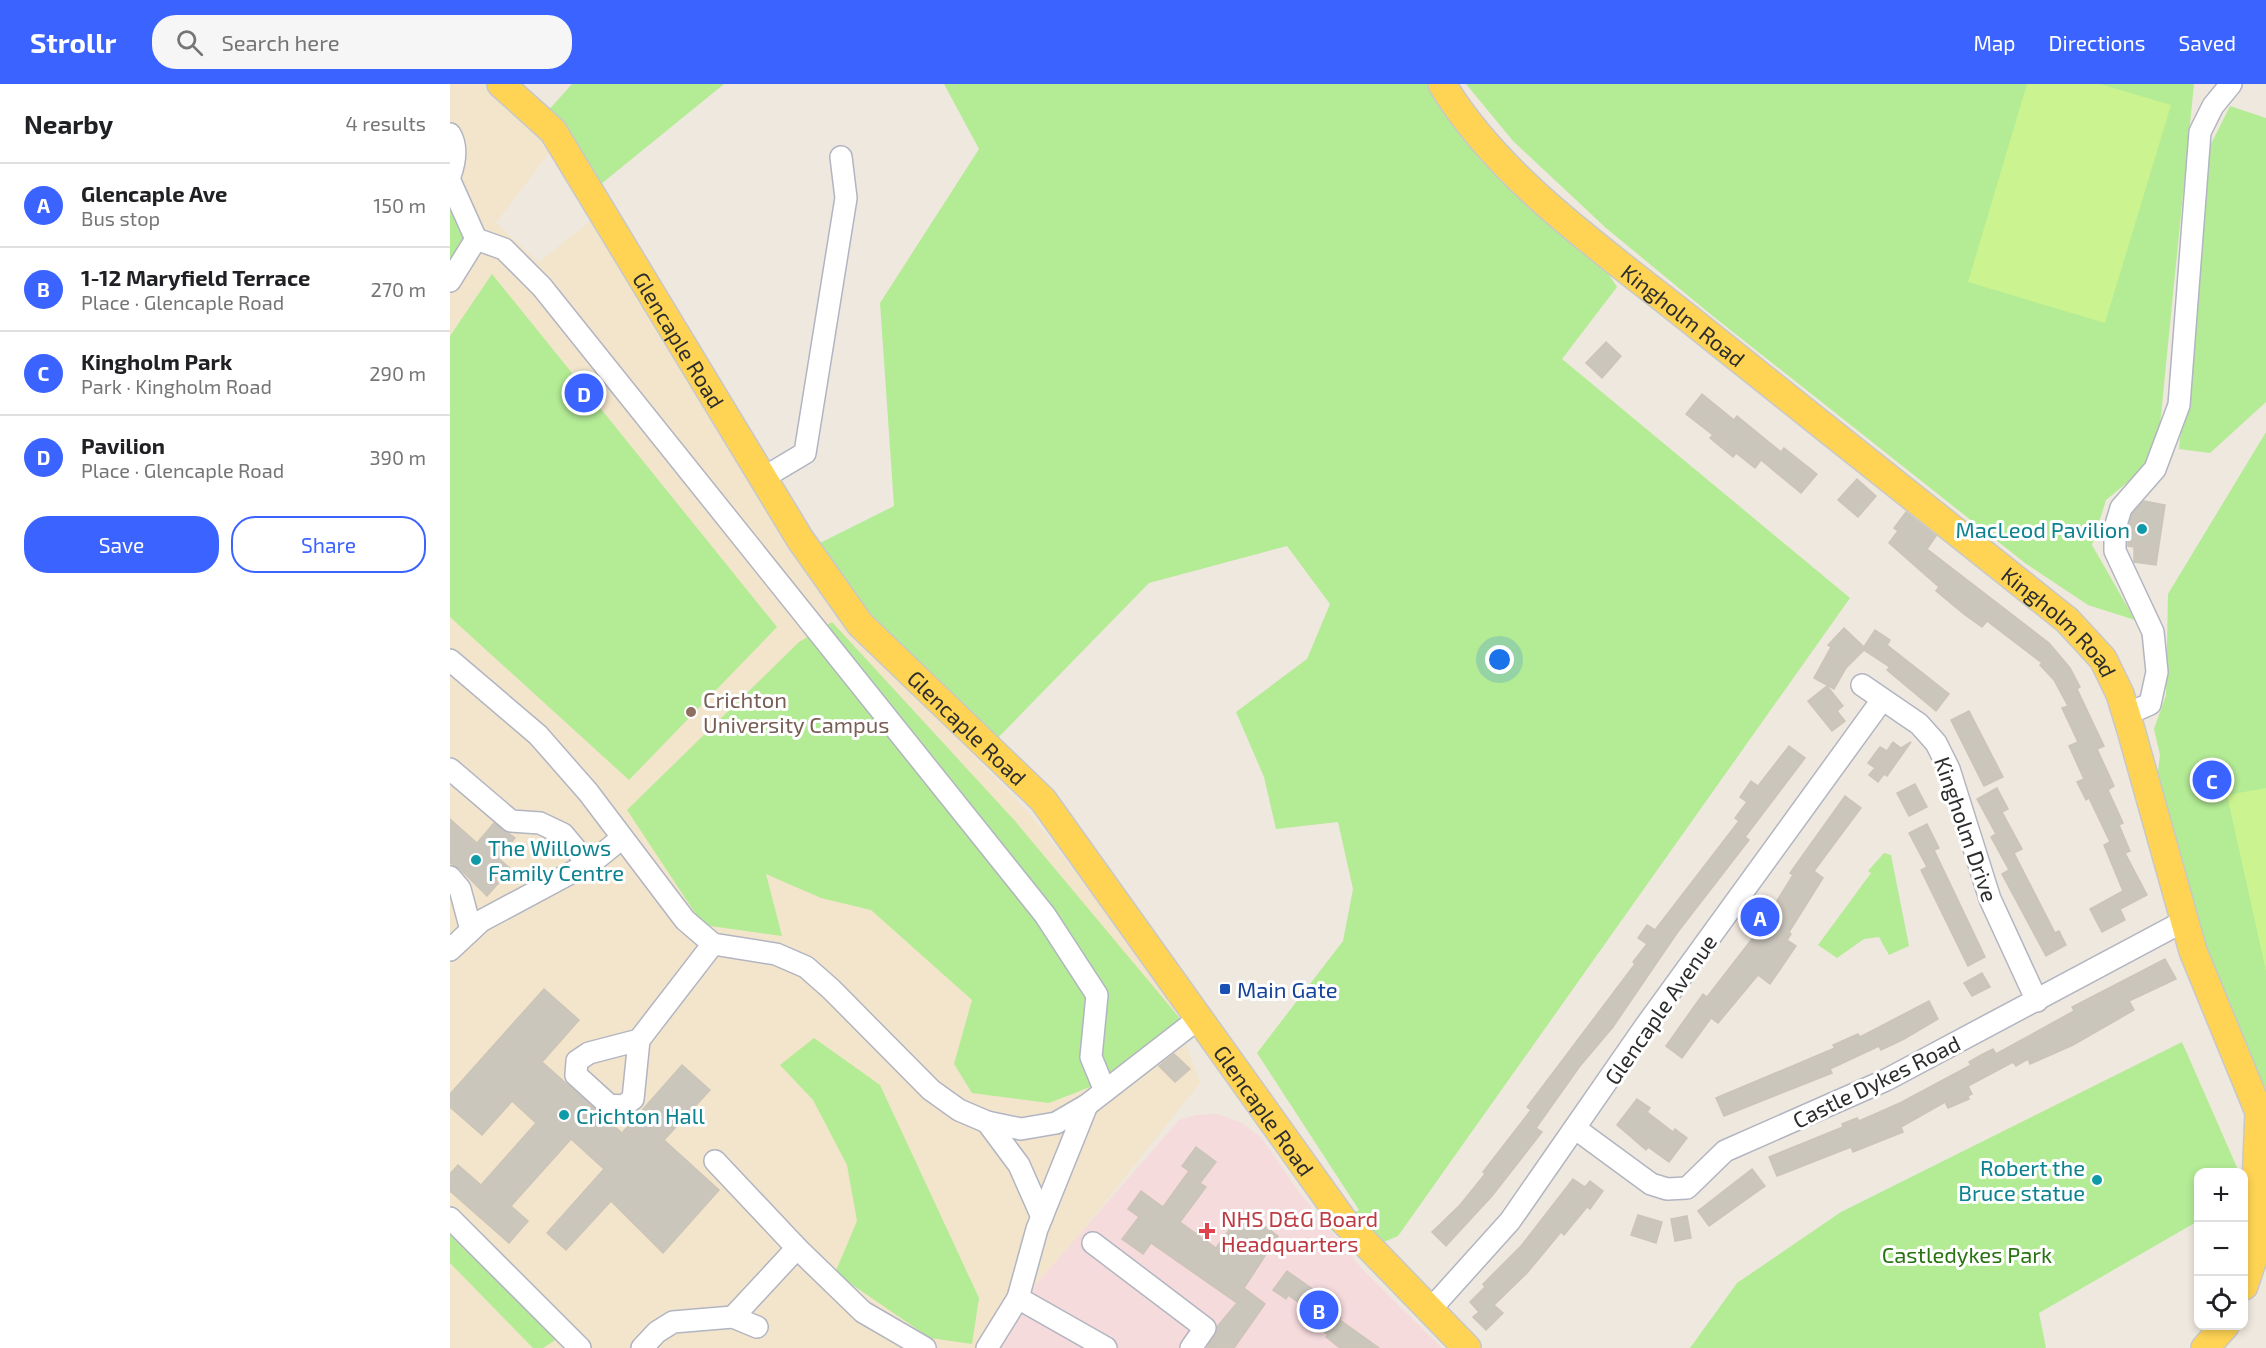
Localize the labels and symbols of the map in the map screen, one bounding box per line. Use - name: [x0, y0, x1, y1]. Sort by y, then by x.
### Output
- street label: Kingholm Road: [1617, 258, 1751, 372]
- street label: Glencaple Road: [628, 267, 730, 413]
- pin: D: [564, 370, 604, 416]
- place label: MacLeod Pavilion: [1955, 516, 2130, 542]
- marker: MacLeod Pavilion: [2135, 522, 2149, 536]
- street label: Kingholm Road: [1997, 561, 2123, 681]
- your location: [1485, 645, 1514, 674]
- street label: Glencaple Road: [903, 664, 1032, 790]
- place label: Crichton University Campus: [703, 686, 890, 737]
- marker: Crichton University Campus: [684, 705, 698, 719]
- street label: Kingholm Drive: [1930, 753, 2004, 905]
- pin: C: [2192, 758, 2232, 802]
- place label: The Willows Family Centre: [488, 834, 624, 885]
- marker: The Willows Family Centre: [469, 853, 483, 867]
- pin: A: [1740, 894, 1780, 940]
- street label: Glencaple Avenue: [1599, 929, 1721, 1089]
- place label: Main Gate: [1237, 976, 1338, 1002]
- marker: Main Gate: [1218, 982, 1232, 996]
- street label: Castle Dykes Road: [1788, 1029, 1964, 1133]
- street label: Glencaple Road: [1209, 1040, 1320, 1181]
- place label: Crichton Hall: [576, 1102, 705, 1128]
- marker: Crichton Hall: [557, 1108, 571, 1122]
- place label: Robert the Bruce statue: [1958, 1154, 2085, 1205]
- marker: Robert the Bruce statue: [2090, 1173, 2104, 1187]
- place label: NHS D&G Board Headquarters: [1221, 1205, 1378, 1256]
- marker: NHS D&G Board Headquarters: [1198, 1222, 1216, 1240]
- park label: Castledykes Park: [1882, 1241, 2052, 1267]
- pin: B: [1300, 1288, 1338, 1332]

